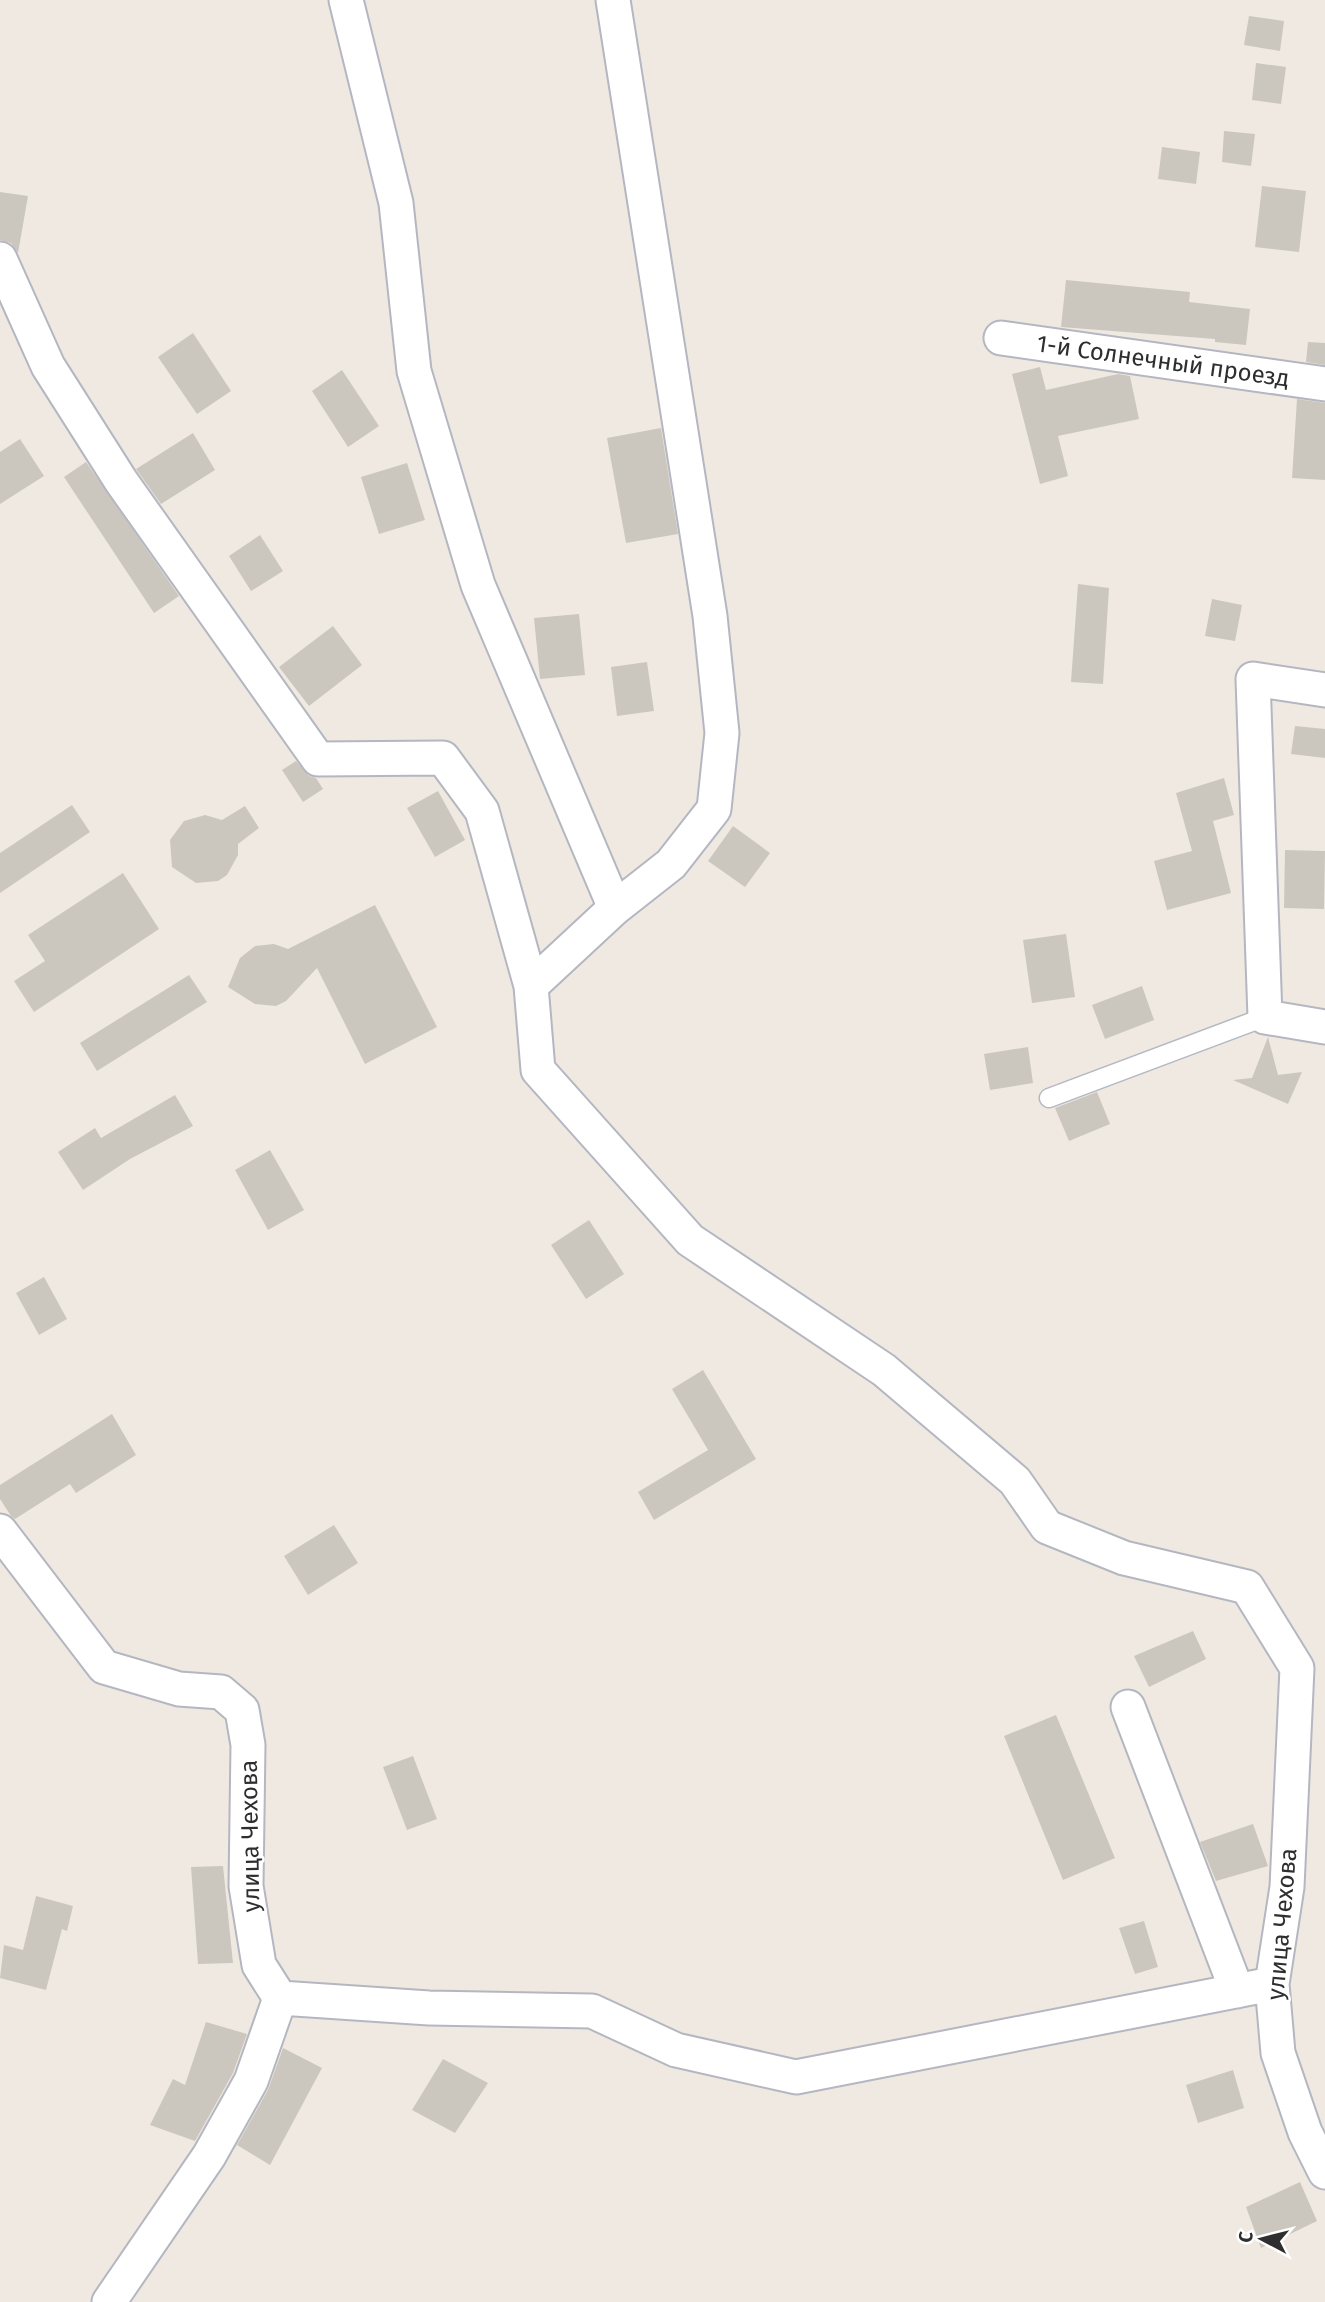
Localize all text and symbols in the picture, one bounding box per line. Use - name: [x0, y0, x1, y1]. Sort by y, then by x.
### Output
- street label: 1-й Солнечный проезд: [1035, 329, 1291, 393]
- street label: улица Чехова: [235, 1759, 265, 1913]
- street label: улица Чехова: [1261, 1847, 1303, 2001]
- north arrow: [1227, 2204, 1297, 2274]
- text: С: [1234, 2230, 1258, 2244]

